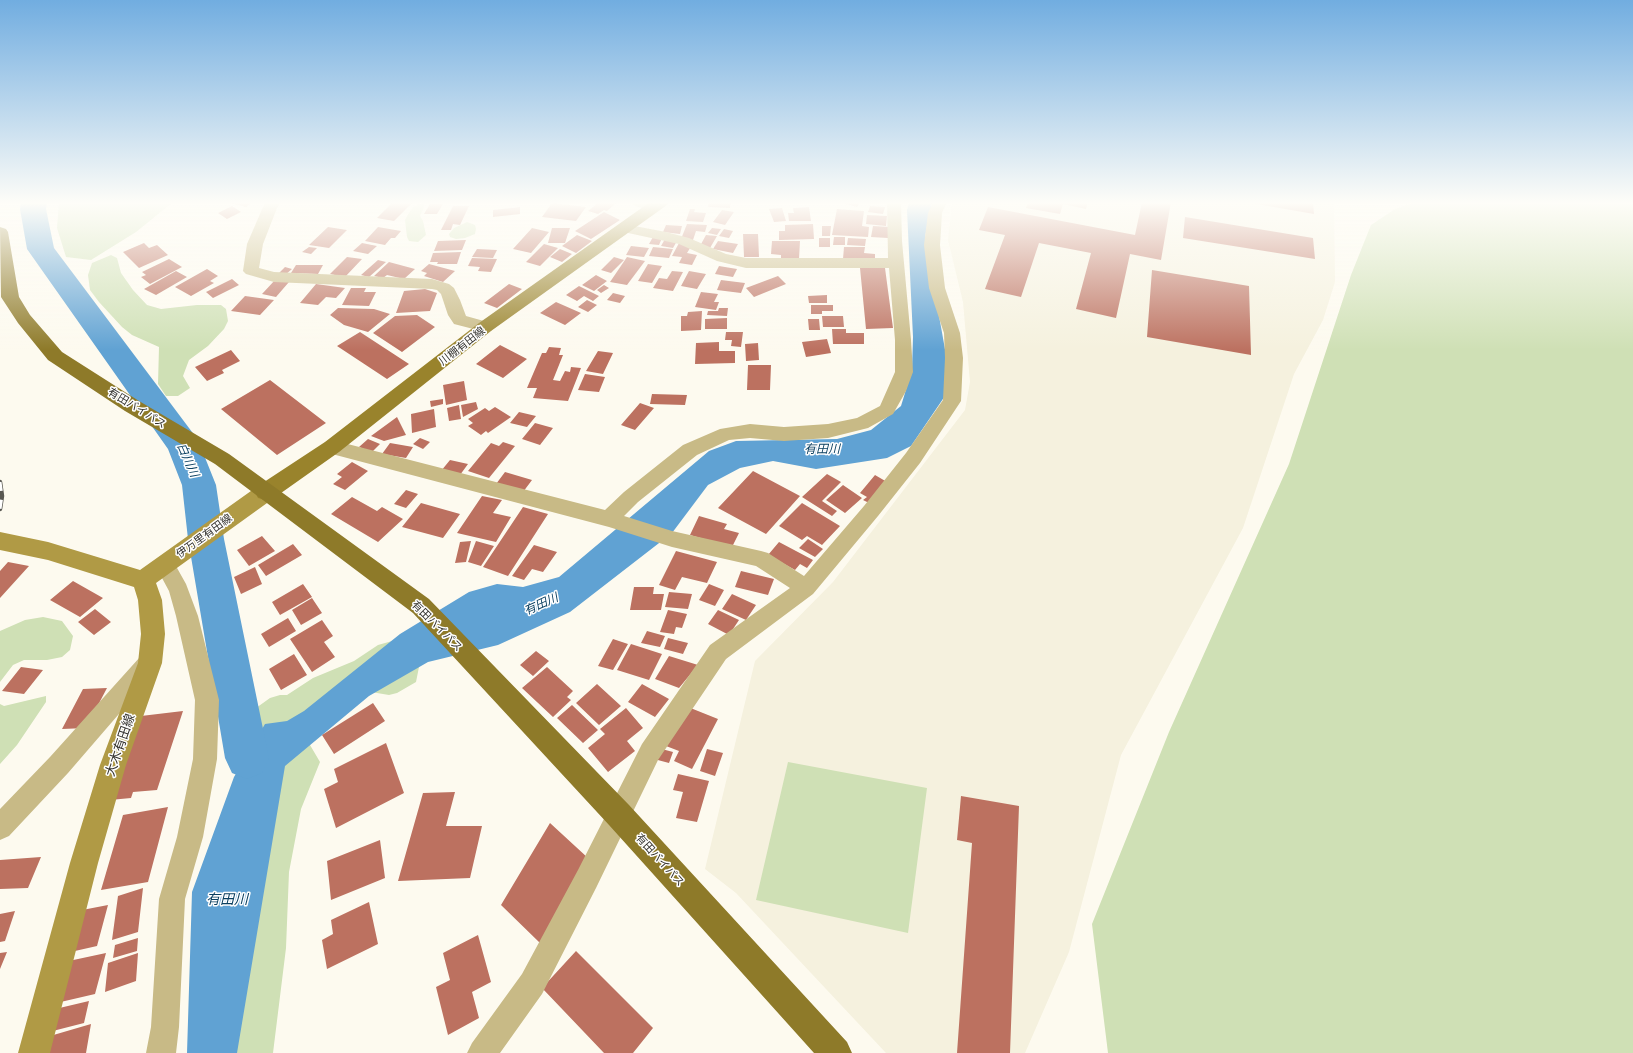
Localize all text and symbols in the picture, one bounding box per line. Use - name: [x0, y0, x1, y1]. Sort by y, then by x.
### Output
- street label: 川棚有田線: [436, 324, 488, 368]
- street label: 有田バイパス: [106, 385, 168, 431]
- water label: 白川川: [174, 441, 202, 479]
- water label: 有田川: [804, 442, 840, 456]
- street label: 伊万里有田線: [173, 511, 235, 561]
- water label: 有田川: [522, 590, 560, 618]
- street label: 有田バイパス: [409, 598, 465, 654]
- street label: 大木有田線: [102, 712, 138, 778]
- street label: 有田バイパス: [633, 831, 687, 889]
- water label: 有田川: [206, 891, 248, 907]

